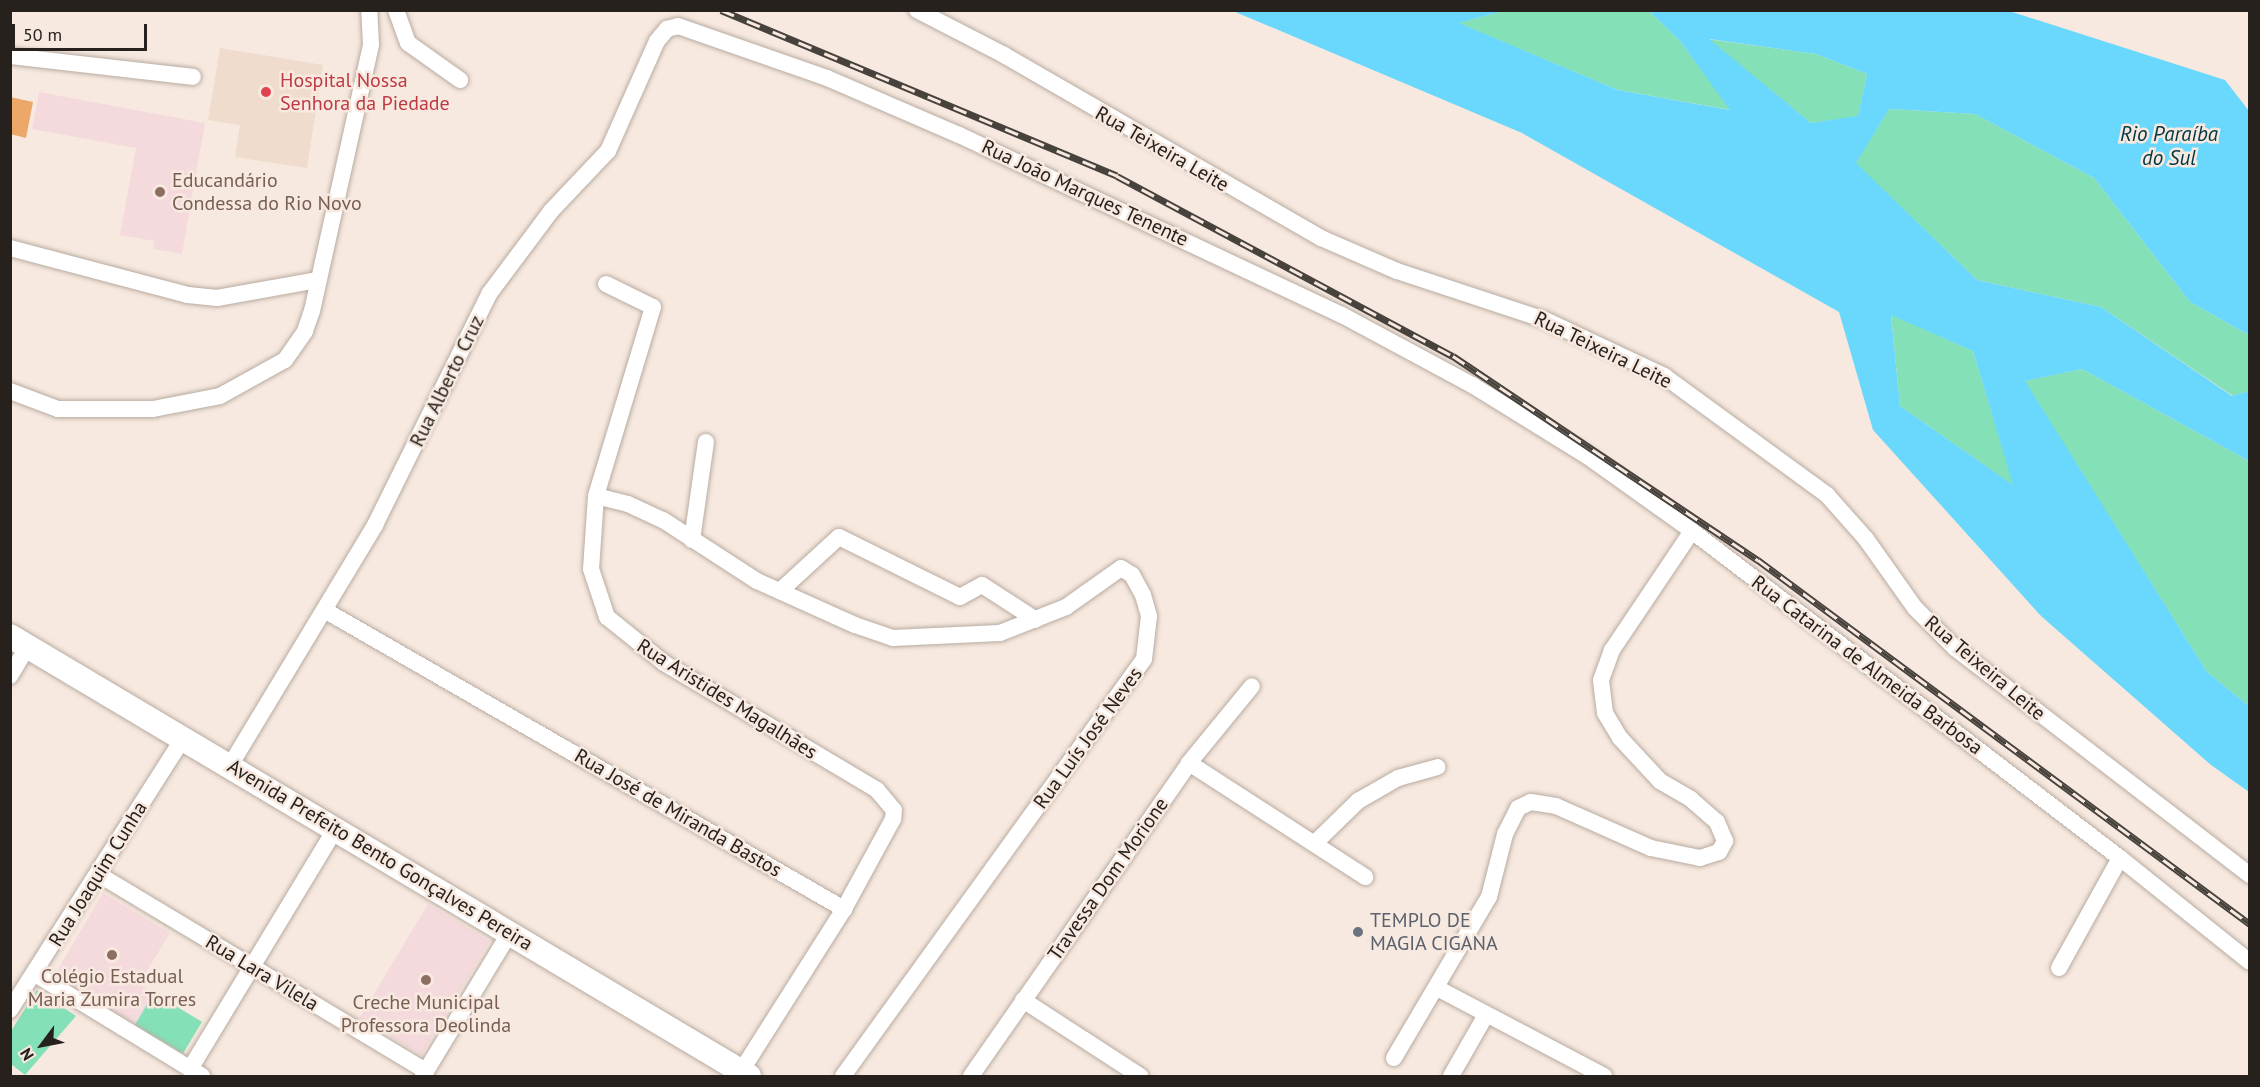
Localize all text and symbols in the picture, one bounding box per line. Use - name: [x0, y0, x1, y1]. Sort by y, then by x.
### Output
- scale bar: [15, 12, 150, 50]
- text: 50 m: [23, 23, 62, 46]
- place label: Hospital Nossa Senhora da Piedade: [280, 68, 450, 115]
- marker: Hospital Nossa Senhora da Piedade: [257, 83, 275, 101]
- street label: Rua Teixeira Leite: [1091, 101, 1233, 197]
- water label: Rio Paraíba do Sul: [2120, 121, 2218, 171]
- street label: Rua João Marques Tenente: [978, 134, 1192, 252]
- place label: Educandário Condessa do Rio Novo: [172, 168, 362, 215]
- marker: Educandário Condessa do Rio Novo: [153, 185, 167, 199]
- street label: Rua Teixeira Leite: [1530, 306, 1676, 394]
- street label: Rua Alberto Cruz: [405, 311, 489, 451]
- street label: Rua Catarina de Almeida Barbosa: [1747, 570, 1987, 760]
- street label: Rua Teixeira Leite: [1920, 610, 2050, 726]
- street label: Rua Aristides Magalhães: [632, 634, 822, 764]
- street label: Rua Luís José Neves: [1029, 662, 1147, 814]
- street label: Rua José de Miranda Bastos: [570, 744, 786, 882]
- street label: Avenida Prefeito Bento Gonçalves Pereira: [223, 754, 537, 956]
- street label: Travessa Dom Morione: [1043, 793, 1173, 965]
- street label: Rua Joaquim Cunha: [44, 797, 152, 951]
- place label: TEMPLO DE MAGIA CIGANA: [1370, 909, 1498, 956]
- marker: TEMPLO DE MAGIA CIGANA: [1351, 925, 1365, 939]
- street label: Rua Lara Vilela: [201, 930, 323, 1016]
- marker: Colégio Estadual Maria Zumira Torres: [105, 948, 119, 962]
- place label: Colégio Estadual Maria Zumira Torres: [27, 964, 197, 1011]
- marker: Creche Municipal Professora Deolinda: [419, 973, 433, 987]
- place label: Creche Municipal Professora Deolinda: [341, 990, 511, 1037]
- north arrow: [12, 1015, 72, 1075]
- text: N: [15, 1045, 38, 1064]

